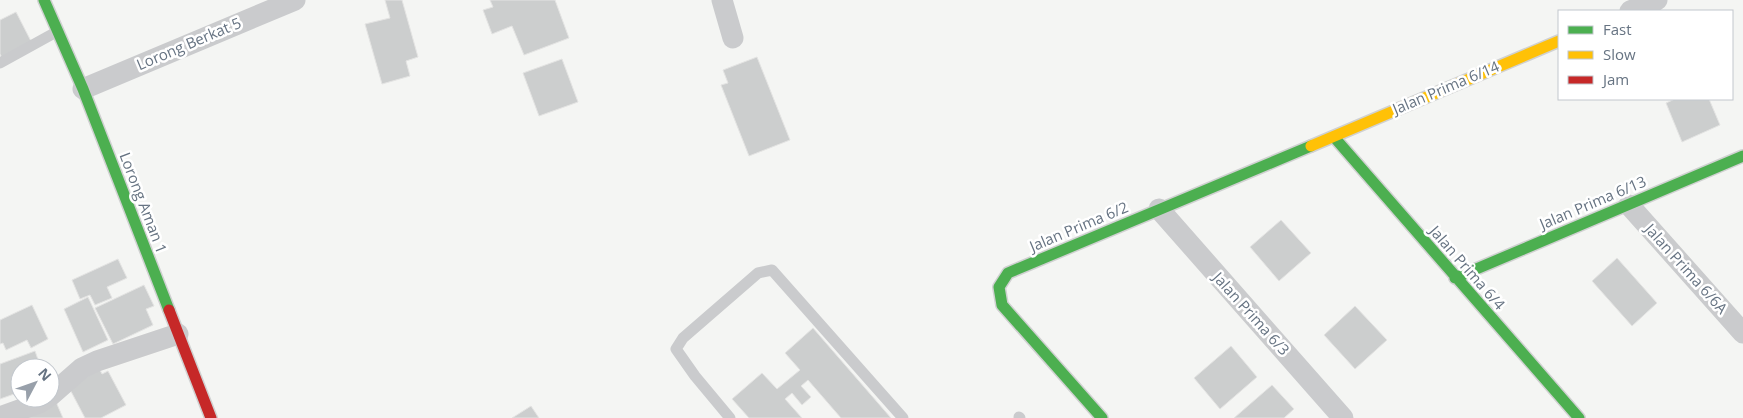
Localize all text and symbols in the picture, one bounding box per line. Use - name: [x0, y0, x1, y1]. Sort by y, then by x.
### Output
- legend: [1558, 10, 1733, 100]
- street label: Lorong Berkat 5: [133, 12, 244, 74]
- text: Fast: [1603, 19, 1632, 39]
- text: Slow: [1603, 44, 1636, 64]
- street label: Jalan Prima 6/14: [1387, 55, 1502, 119]
- text: Jam: [1601, 69, 1629, 89]
- street label: Lorong Aman 1: [115, 149, 172, 256]
- street label: Jalan Prima 6/13: [1534, 171, 1649, 234]
- street label: Jalan Prima 6/2: [1024, 196, 1131, 257]
- street label: Jalan Prima 6/6A: [1640, 218, 1733, 318]
- street label: Jalan Prima 6/4: [1424, 220, 1510, 314]
- street label: Jalan Prima 6/3: [1208, 266, 1294, 359]
- north arrow: [10, 358, 60, 408]
- text: N: [34, 364, 56, 385]

